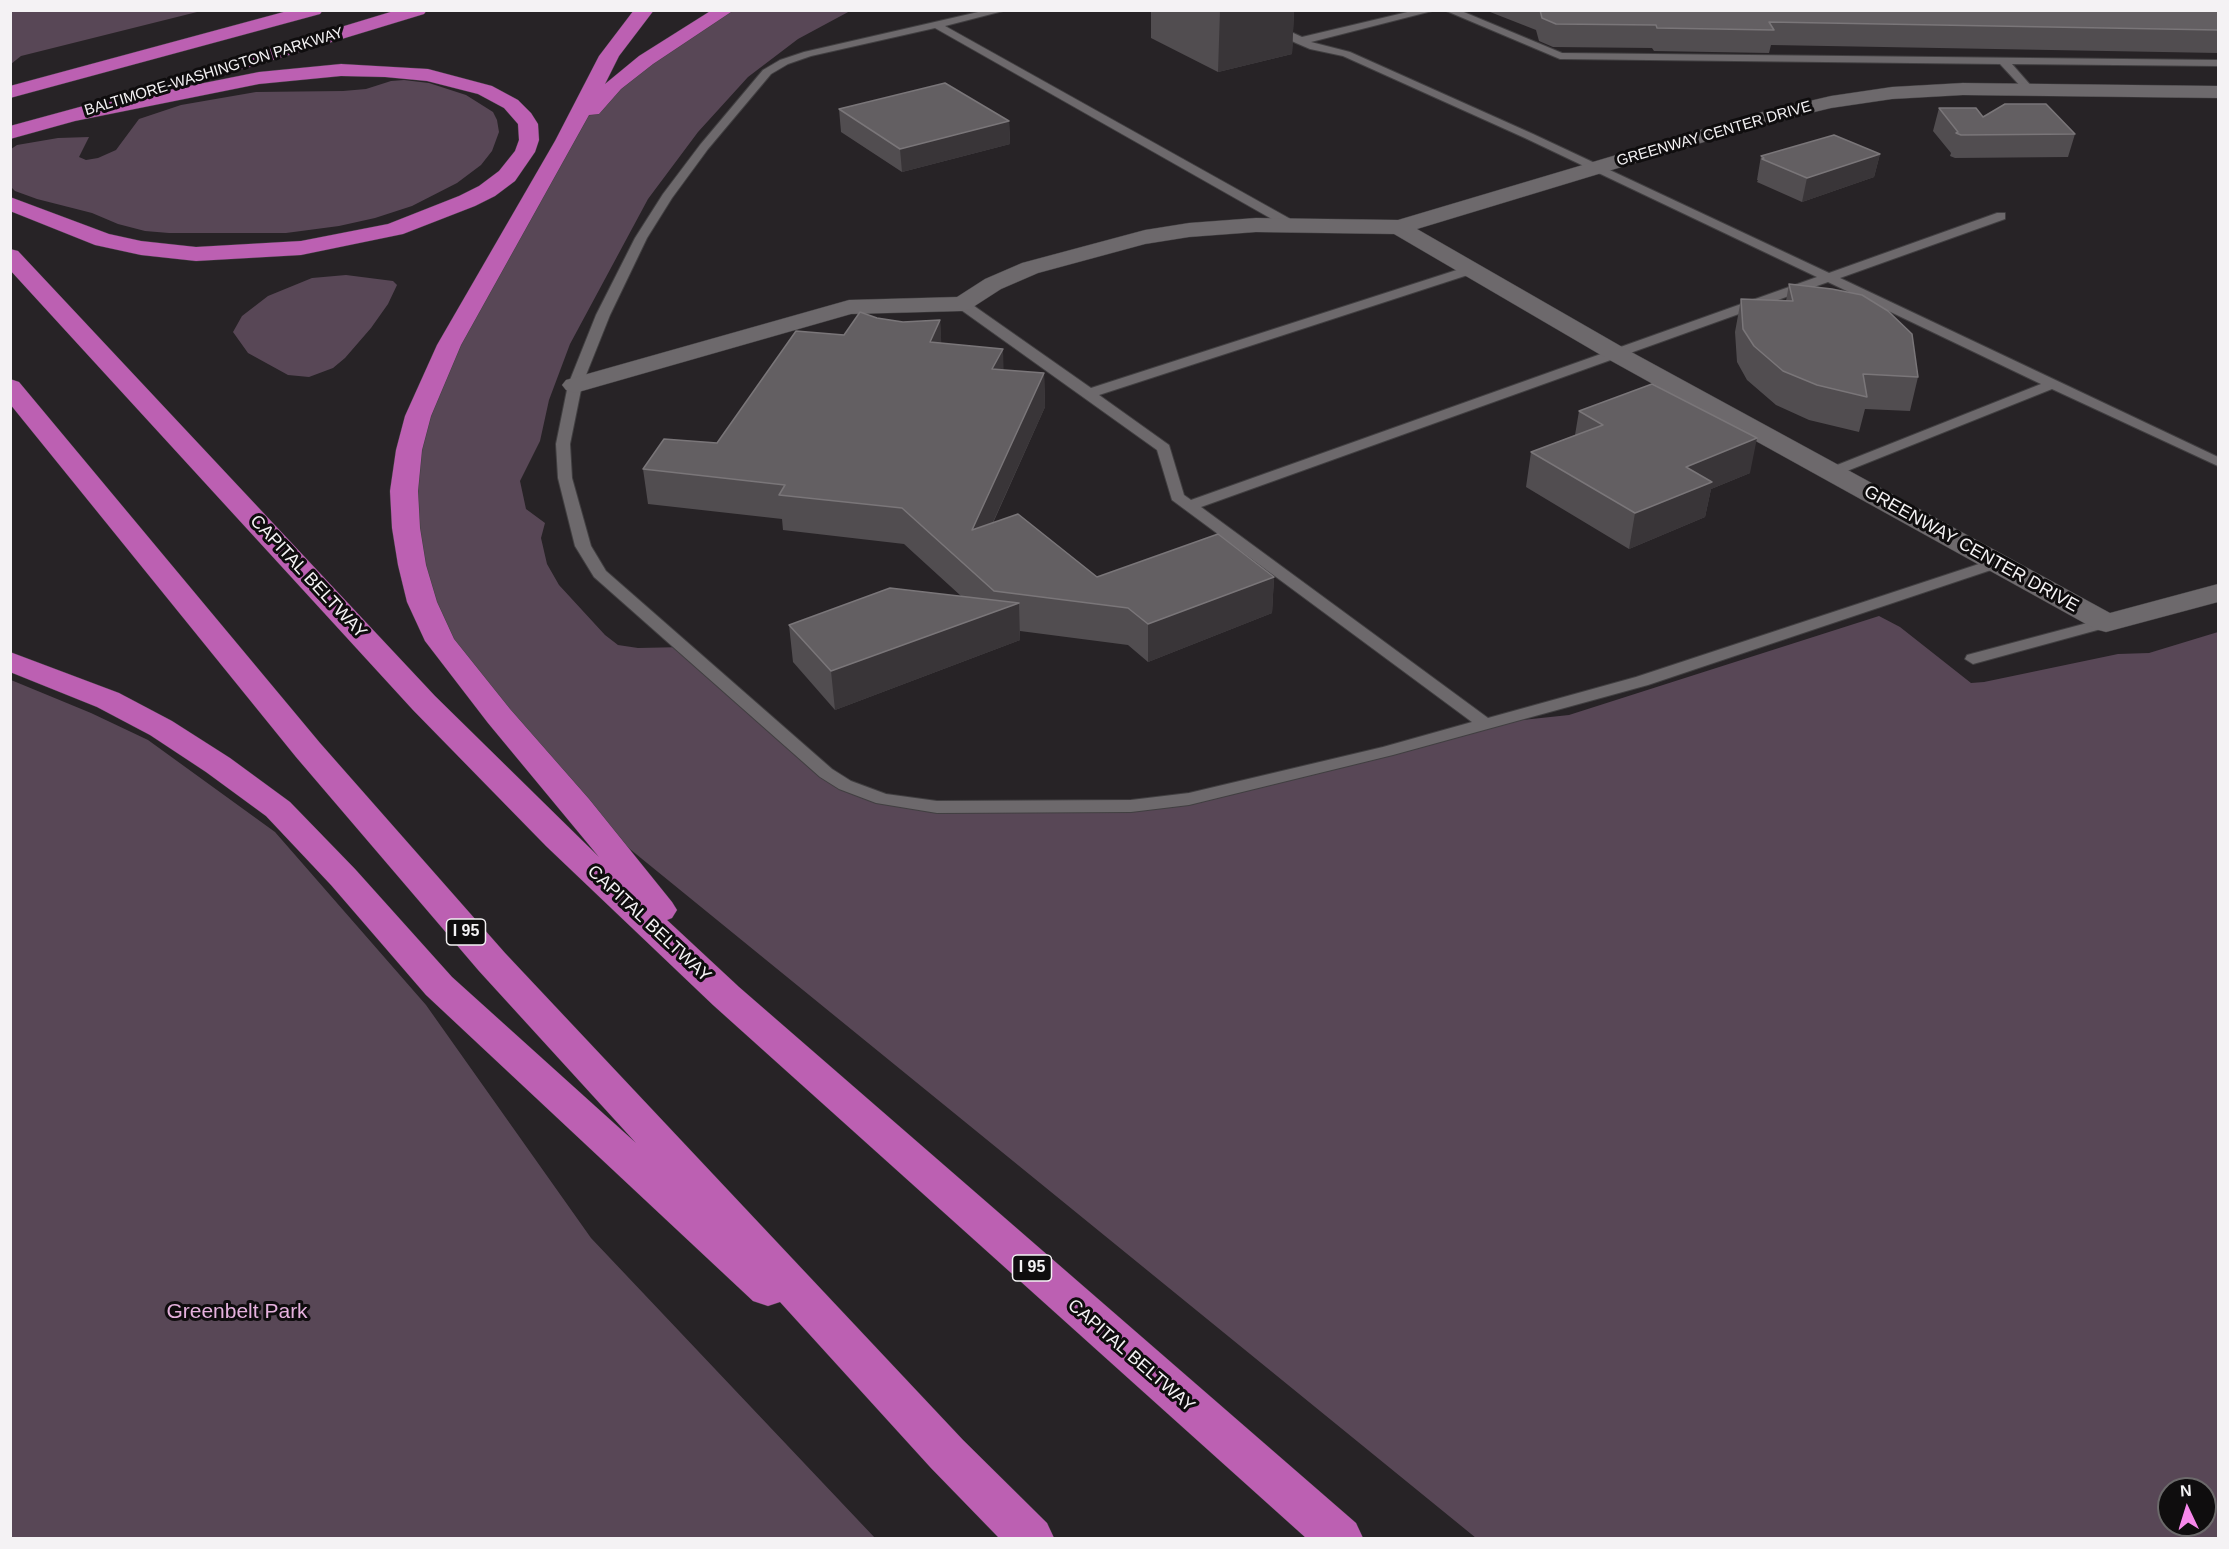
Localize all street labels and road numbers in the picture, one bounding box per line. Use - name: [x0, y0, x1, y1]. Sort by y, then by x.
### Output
- street label: BALTIMORE-WASHINGTON PARKWAY: [83, 24, 345, 120]
- street label: GREENWAY CENTER DRIVE: [1615, 98, 1813, 170]
- street label: GREENWAY CENTER DRIVE: [1860, 481, 2082, 617]
- street label: CAPITAL BELTWAY: [245, 511, 371, 643]
- street label: CAPITAL BELTWAY: [583, 861, 715, 987]
- road number: I 95: [446, 919, 486, 945]
- road number: I 95: [1012, 1255, 1052, 1281]
- street label: CAPITAL BELTWAY: [1063, 1295, 1199, 1417]

